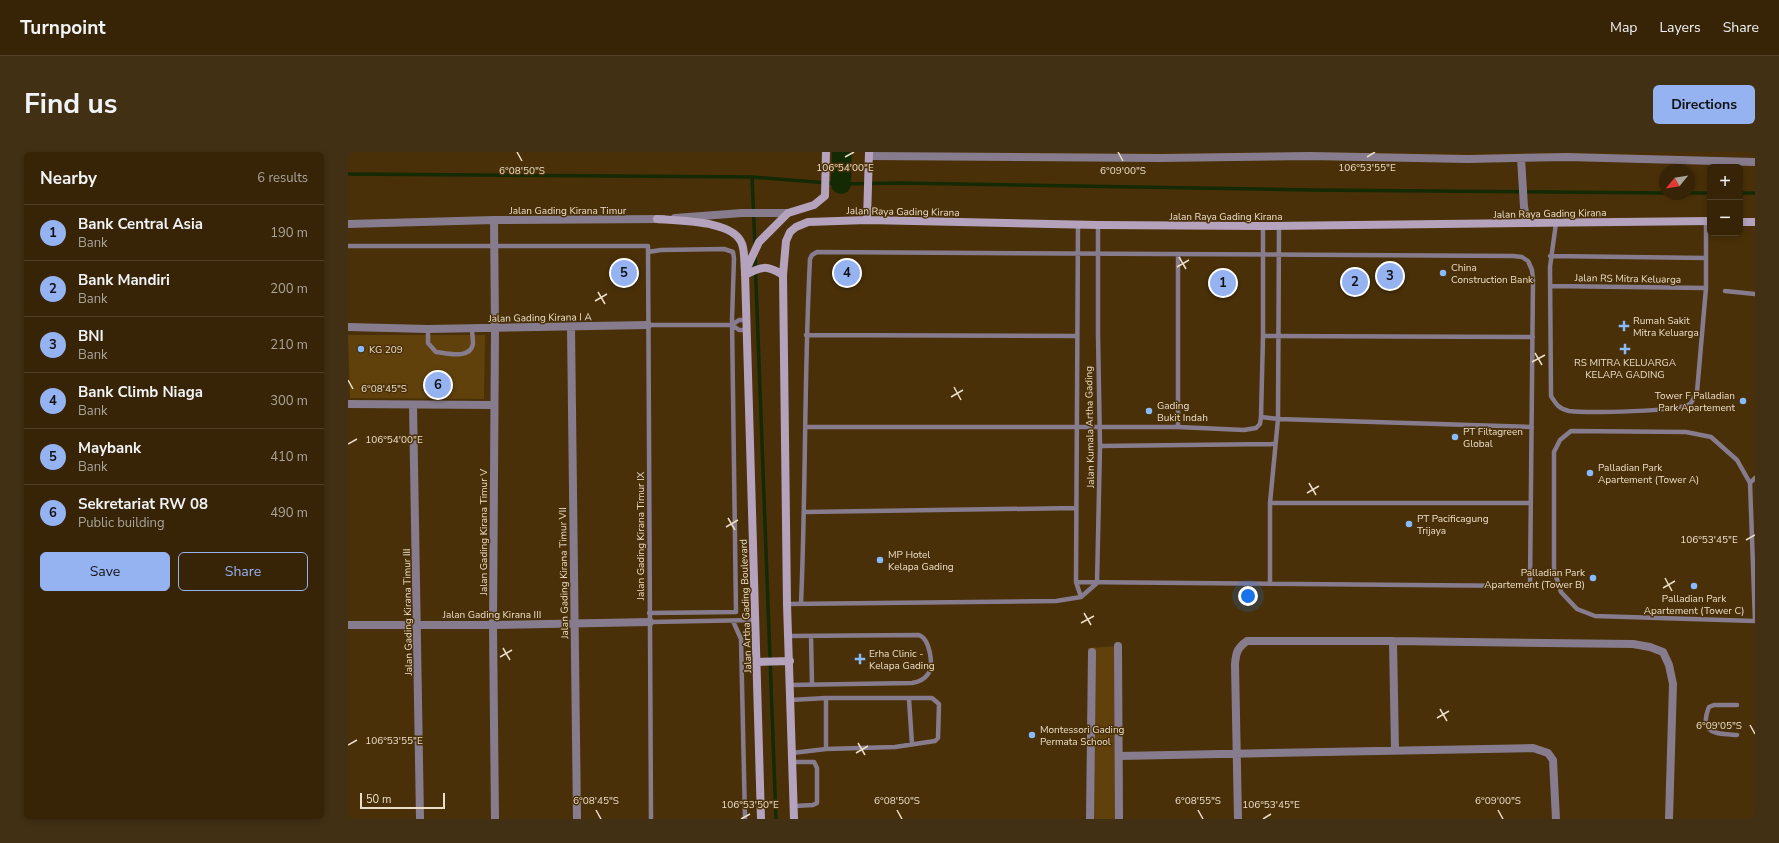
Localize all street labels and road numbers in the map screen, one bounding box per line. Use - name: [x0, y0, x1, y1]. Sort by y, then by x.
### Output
- street label: Jalan Gading Kirana Timur: [509, 204, 627, 218]
- street label: Jalan Raya Gading Kirana: [845, 204, 960, 220]
- street label: Jalan Raya Gading Kirana: [1492, 206, 1607, 222]
- street label: Jalan Raya Gading Kirana: [1168, 210, 1283, 224]
- street label: Jalan RS Mitra Keluarga: [1574, 271, 1681, 287]
- street label: Jalan Gading Kirana I A: [487, 310, 592, 326]
- street label: Jalan Kumala Artha Gading: [1082, 366, 1098, 489]
- street label: Jalan Gading Kirana Timur V: [477, 469, 491, 596]
- street label: Jalan Gading Kirana Timur IX: [634, 471, 648, 601]
- street label: Jalan Gading Kirana Timur VII: [556, 507, 572, 640]
- street label: Jalan Artha Gading Boulevard: [737, 539, 755, 674]
- street label: Jalan Gading Kirana Timur III: [400, 548, 416, 677]
- street label: Jalan Gading Kirana III: [442, 608, 541, 622]

